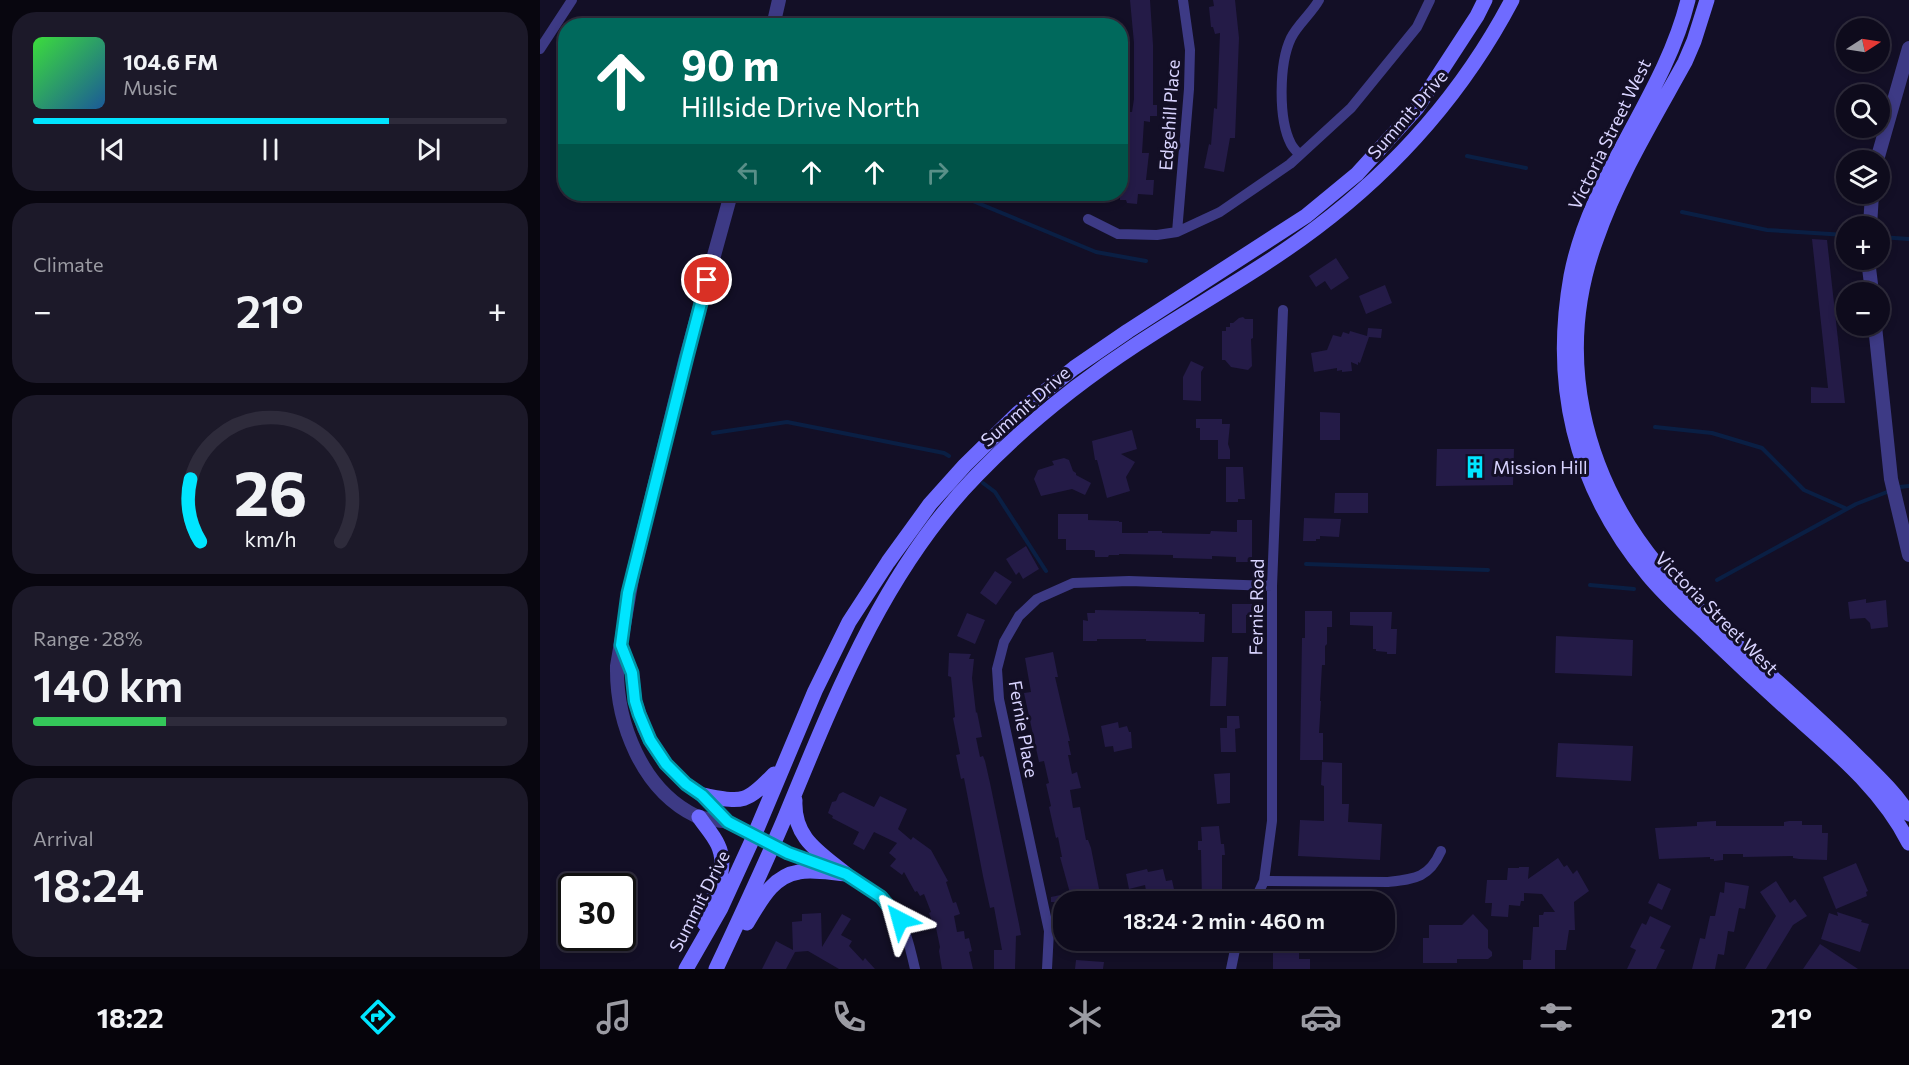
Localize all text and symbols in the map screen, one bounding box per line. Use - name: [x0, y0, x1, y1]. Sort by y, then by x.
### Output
- north arrow: [1836, 18, 1890, 72]
- map controls: [1836, 18, 1890, 336]
- text: 90 m: [681, 38, 780, 90]
- icon: ahead: [582, 42, 660, 120]
- text: 104.6 FM: [123, 48, 218, 75]
- street label: Victoria Street West: [1563, 55, 1655, 213]
- street label: Edgehill Place: [1154, 59, 1184, 171]
- street label: Summit Drive: [1362, 65, 1452, 163]
- text: Music: [123, 75, 177, 99]
- button: search: [1836, 84, 1890, 138]
- text: Hillside Drive North: [681, 90, 920, 123]
- icon: previous: [96, 133, 129, 166]
- icon: pause: [254, 133, 287, 166]
- icon: next: [412, 133, 445, 166]
- button: layers: [1836, 150, 1890, 204]
- icon: left: [732, 156, 765, 189]
- icon: ahead: [795, 156, 828, 189]
- icon: ahead: [858, 156, 891, 189]
- icon: right: [921, 156, 954, 189]
- button: +: [1836, 216, 1890, 270]
- text: Climate: [33, 252, 103, 276]
- pin: [681, 254, 732, 305]
- icon: arrive: [690, 263, 723, 296]
- text: 21°: [236, 282, 304, 337]
- button: −: [1836, 282, 1890, 336]
- text: −: [33, 289, 52, 330]
- text: +: [488, 289, 507, 330]
- street label: Summit Drive: [976, 361, 1074, 451]
- text: 26: [233, 453, 307, 529]
- building icon: Mission Hill: [1462, 454, 1488, 480]
- place label: Mission Hill: [1493, 456, 1588, 478]
- text: km/h: [244, 525, 296, 551]
- street label: Victoria Street West: [1651, 547, 1783, 679]
- street label: Fernie Road: [1244, 559, 1268, 655]
- text: Range · 28%: [33, 626, 143, 650]
- text: 140 km: [33, 656, 183, 711]
- street label: Fernie Place: [1005, 679, 1043, 779]
- text: Arrival: [33, 826, 94, 850]
- street label: Summit Drive: [664, 847, 734, 955]
- text: 18:24: [33, 856, 144, 911]
- speed limit sign: 30: [558, 873, 636, 951]
- position arrow: [868, 888, 932, 952]
- text: 18:24 · 2 min · 460 m: [1123, 907, 1325, 934]
- icon: directions: [357, 996, 399, 1038]
- icon: music: [593, 996, 635, 1038]
- icon: phone: [828, 996, 870, 1038]
- icon: climate: [1064, 996, 1106, 1038]
- icon: car: [1300, 996, 1342, 1038]
- icon: filters: [1535, 996, 1577, 1038]
- text: 18:22: [97, 1001, 164, 1034]
- text: 21°: [1771, 1001, 1812, 1034]

